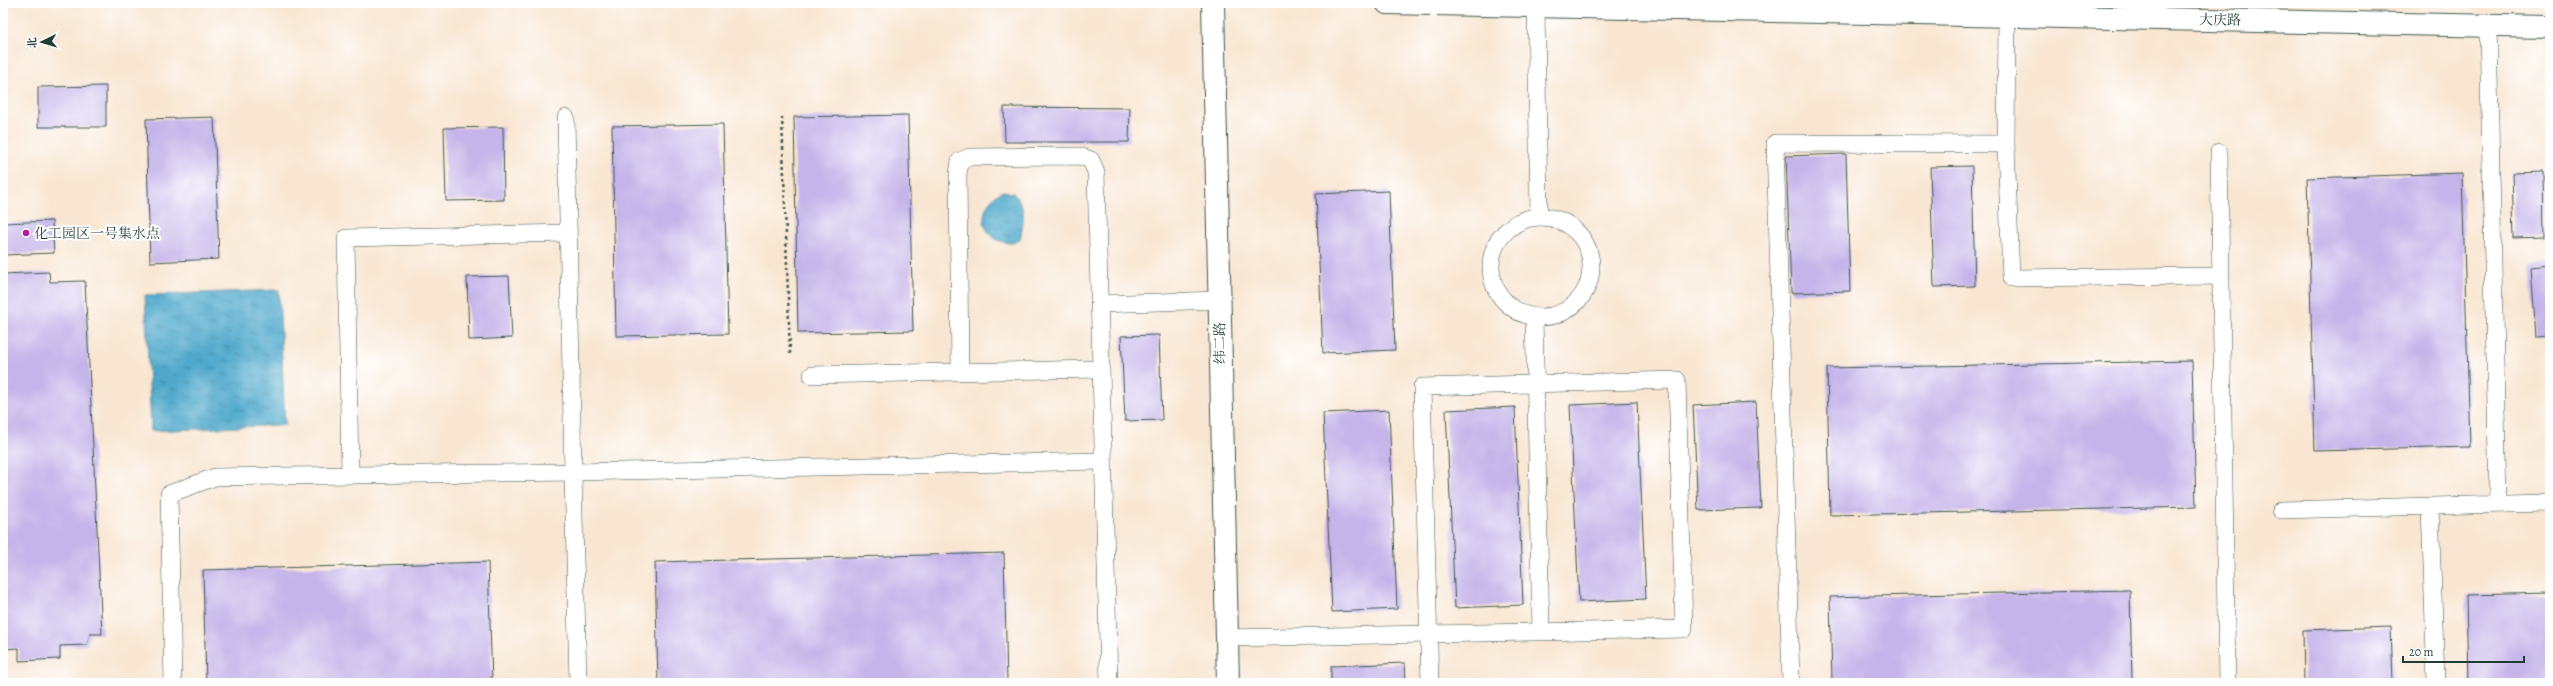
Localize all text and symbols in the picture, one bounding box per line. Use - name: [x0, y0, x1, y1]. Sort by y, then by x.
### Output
- street label: 大庆路: [2199, 10, 2241, 30]
- north arrow: [22, 22, 62, 62]
- text: 北: [25, 37, 40, 49]
- place label: 化工园区一号集水点: [34, 224, 160, 243]
- marker: 化工园区一号集水点: [21, 228, 31, 238]
- street label: 纬二路: [1210, 322, 1230, 364]
- scale bar: [2403, 638, 2524, 664]
- text: 20 m: [2409, 644, 2433, 660]

